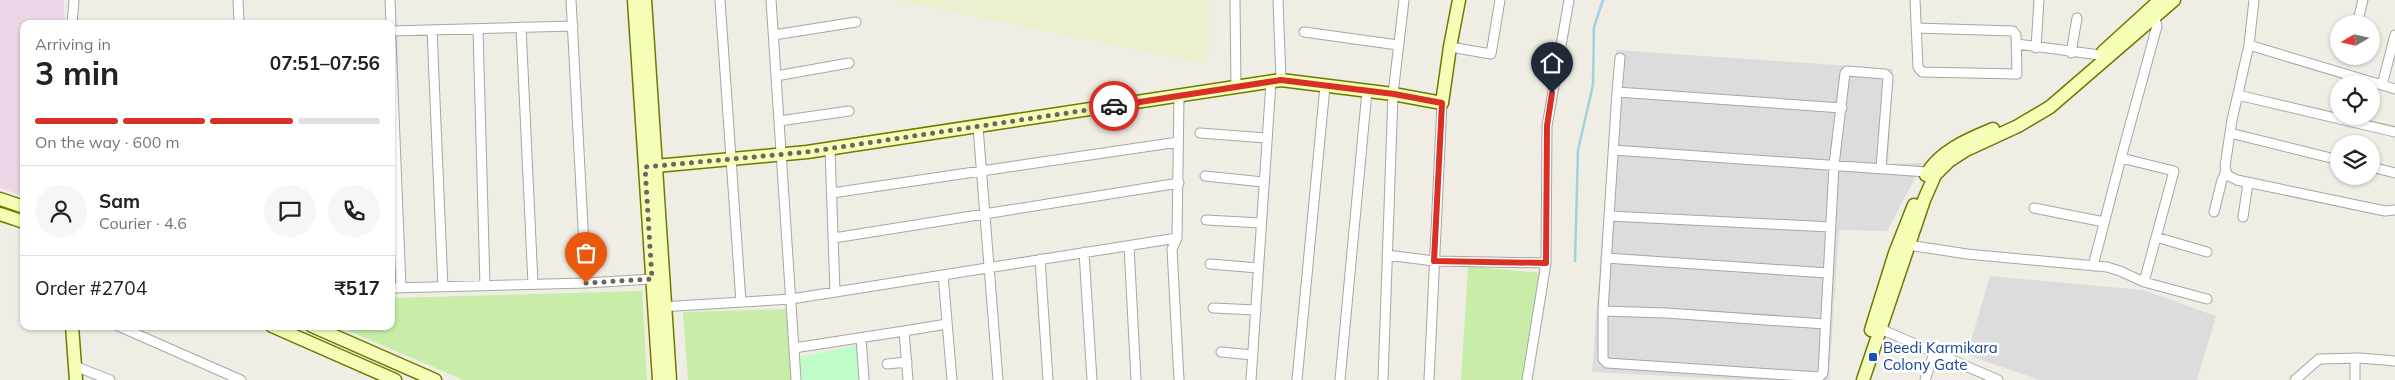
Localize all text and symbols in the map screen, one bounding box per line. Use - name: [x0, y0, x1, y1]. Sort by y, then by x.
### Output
- north arrow: [2330, 15, 2380, 65]
- map controls: [2330, 15, 2380, 185]
- text: Arriving in: [35, 34, 111, 54]
- pin: [1531, 42, 1573, 93]
- icon: home: [1538, 49, 1566, 77]
- text: 07:51–07:56: [270, 51, 380, 75]
- text: 3 min: [35, 53, 119, 93]
- button: locate: [2330, 75, 2380, 125]
- courier: [1089, 81, 1139, 131]
- icon: car: [1100, 92, 1128, 120]
- text: On the way · 600 m: [35, 132, 180, 152]
- button: layers: [2330, 135, 2380, 185]
- button: person: [35, 185, 87, 237]
- button: chat: [264, 185, 316, 237]
- button: phone: [328, 185, 380, 237]
- text: Sam: [99, 189, 140, 213]
- text: Courier · 4.6: [99, 213, 187, 233]
- pin: [565, 232, 607, 283]
- icon: bag: [572, 239, 600, 267]
- text: Order #2704: [35, 276, 147, 300]
- text: ₹517: [334, 276, 380, 300]
- place label: Beedi Karmikara Colony Gate: [1883, 338, 1998, 374]
- marker: Beedi Karmikara Colony Gate: [1867, 351, 1879, 363]

